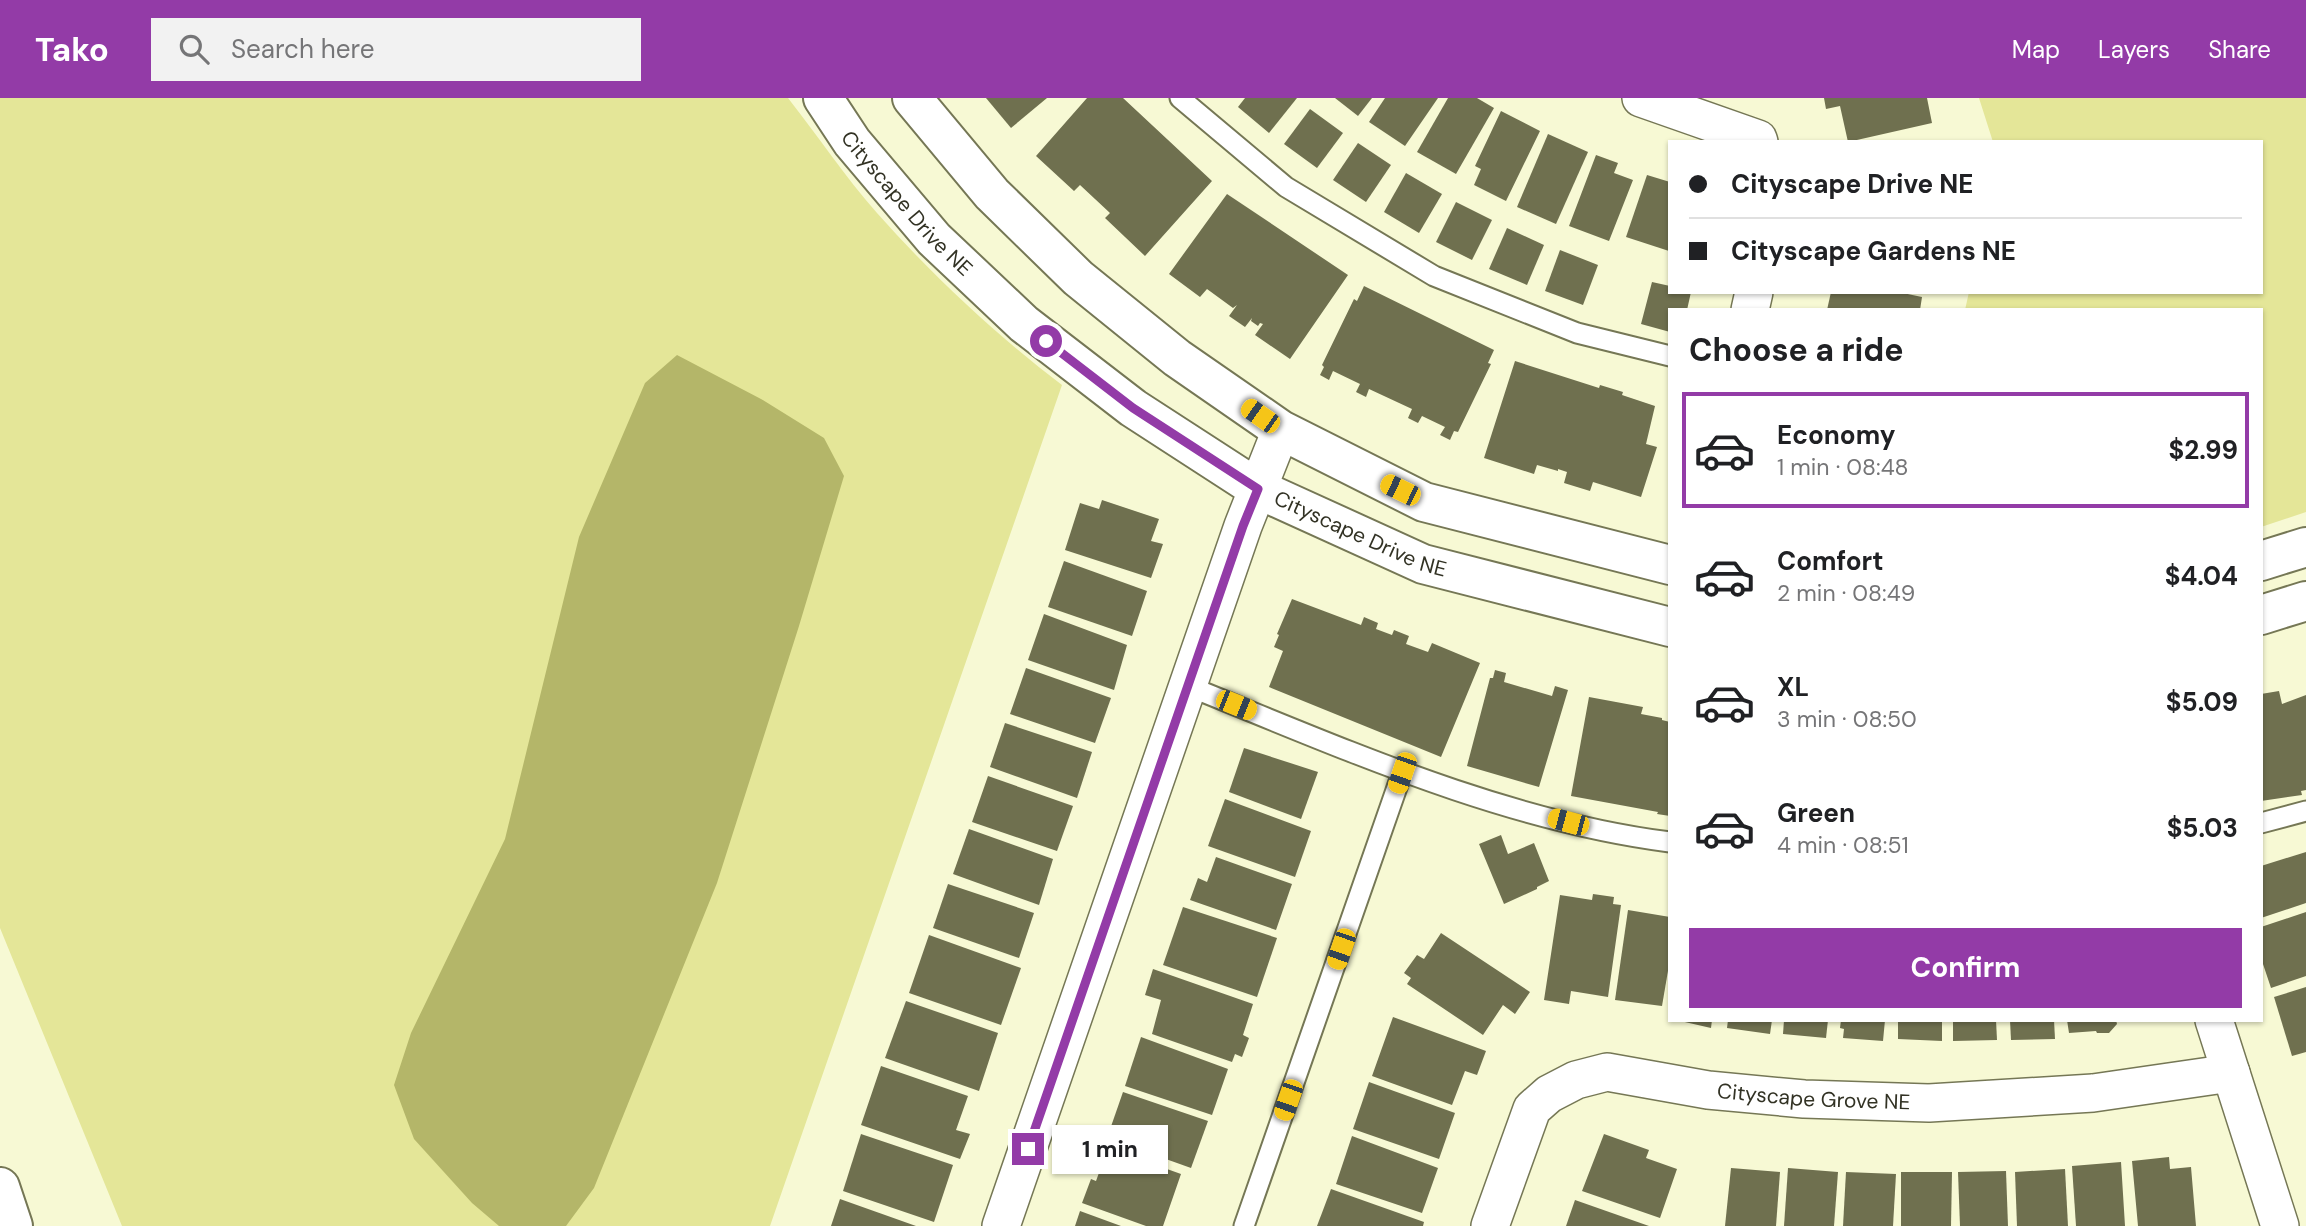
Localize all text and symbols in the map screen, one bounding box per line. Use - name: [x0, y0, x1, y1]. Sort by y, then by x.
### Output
- search box: [151, 18, 641, 81]
- text: Tako: [35, 28, 109, 71]
- icon: search: [175, 30, 213, 68]
- text: Search here: [231, 32, 374, 66]
- text: Map: [2012, 34, 2060, 65]
- text: Layers: [2098, 34, 2170, 65]
- text: Share: [2208, 34, 2271, 65]
- street label: Cityscape Drive NE: [834, 125, 979, 282]
- text: Cityscape Drive NE: [1731, 167, 1973, 201]
- text: Cityscape Gardens NE: [1731, 234, 2016, 268]
- route start: [1030, 325, 1062, 357]
- text: Choose a ride: [1689, 329, 1904, 371]
- car: [1237, 395, 1284, 437]
- text: Economy: [1777, 418, 1895, 452]
- icon: car: [1693, 419, 1756, 482]
- text: $2.99: [2169, 433, 2238, 467]
- text: 1 min · 08:48: [1777, 452, 1909, 482]
- car: [1377, 471, 1424, 509]
- street label: Cityscape Drive NE: [1270, 484, 1449, 583]
- text: Comfort: [1777, 544, 1883, 578]
- icon: car: [1693, 545, 1756, 608]
- text: $4.04: [2165, 559, 2238, 593]
- text: 2 min · 08:49: [1777, 578, 1915, 608]
- text: XL: [1777, 670, 1809, 704]
- icon: car: [1693, 671, 1756, 734]
- text: $5.09: [2166, 685, 2238, 719]
- car: [1213, 687, 1260, 723]
- text: 3 min · 08:50: [1777, 704, 1917, 734]
- car: [1386, 750, 1419, 796]
- text: Green: [1777, 796, 1855, 830]
- icon: car: [1693, 797, 1756, 860]
- car: [1545, 806, 1592, 838]
- text: $5.03: [2167, 811, 2238, 845]
- text: 4 min · 08:51: [1777, 830, 1909, 860]
- car: [1325, 926, 1358, 972]
- button: Confirm: [1689, 928, 2242, 1008]
- car: [1272, 1077, 1305, 1123]
- street label: Cityscape Grove NE: [1716, 1077, 1911, 1116]
- callout: 1 min: [1052, 1124, 1168, 1174]
- route end: [1012, 1133, 1044, 1165]
- text: 1 min: [1082, 1134, 1138, 1164]

